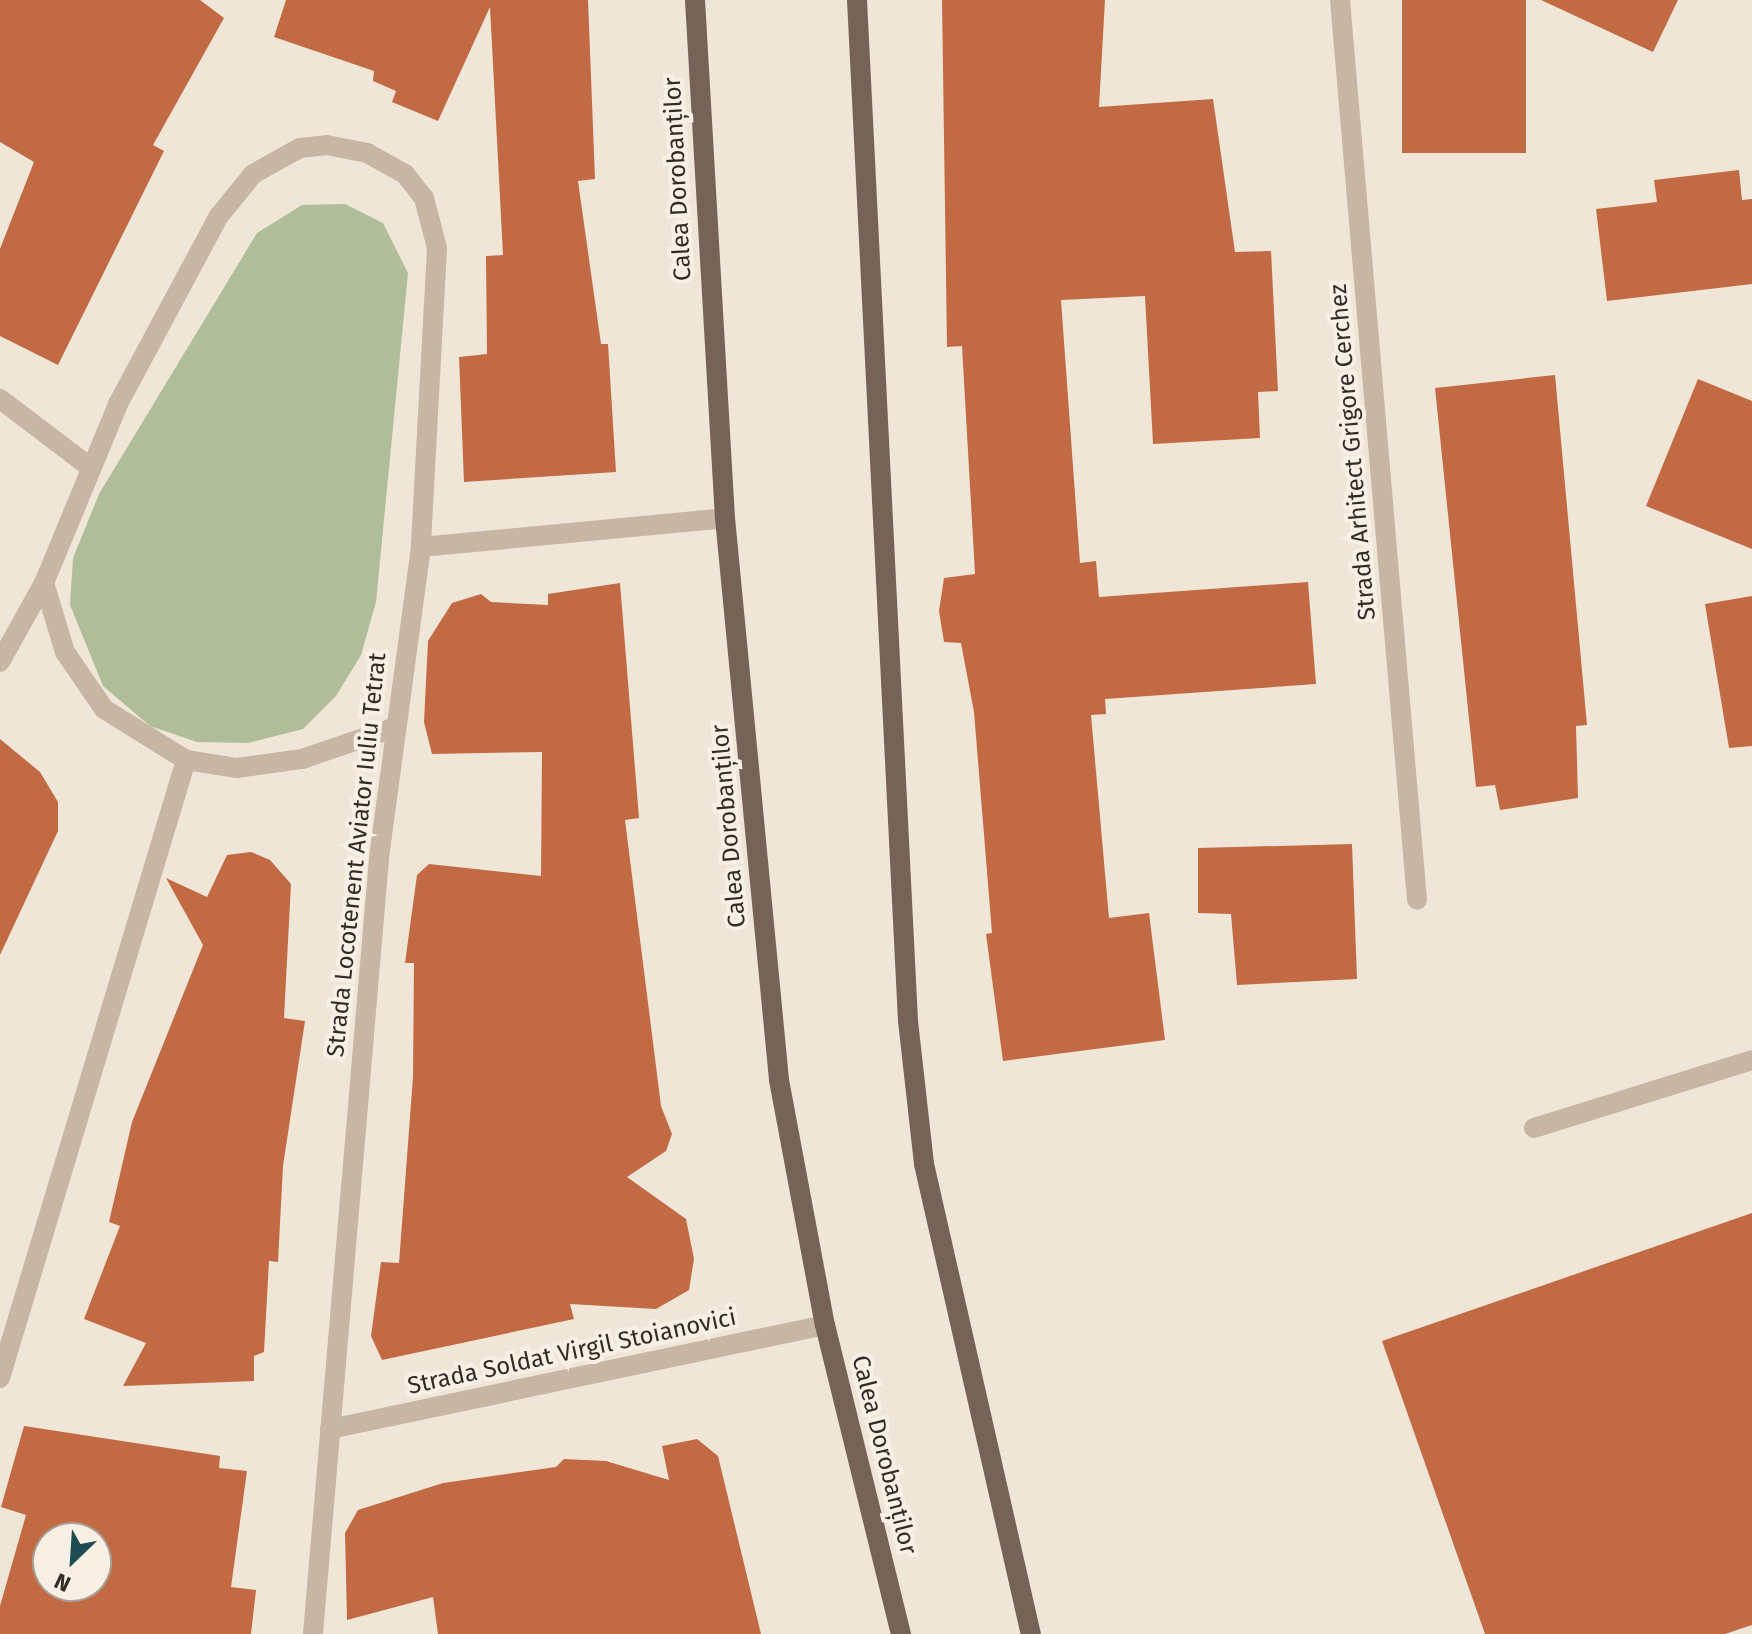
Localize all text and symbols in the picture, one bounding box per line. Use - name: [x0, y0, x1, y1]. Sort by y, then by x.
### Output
- street label: Calea Dorobanților: [658, 76, 698, 282]
- street label: Strada Arhitect Grigore Cerchez: [1324, 283, 1382, 621]
- street label: Strada Locotenent Aviator Iuliu Tetrat: [321, 651, 393, 1059]
- street label: Calea Dorobanților: [706, 723, 752, 929]
- street label: Strada Soldat Virgil Stoianovici: [405, 1303, 739, 1401]
- street label: Calea Dorobanților: [845, 1353, 923, 1557]
- north arrow: [32, 1522, 112, 1602]
- text: N: [50, 1567, 75, 1598]

